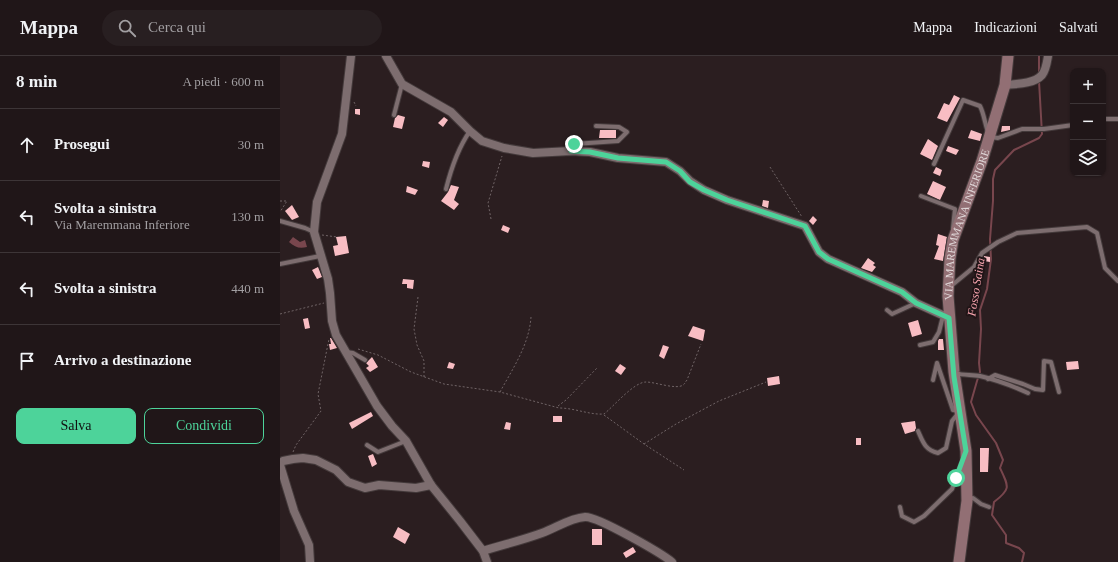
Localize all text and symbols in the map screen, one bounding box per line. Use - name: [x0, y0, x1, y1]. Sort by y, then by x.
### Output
- search box: [102, 10, 382, 46]
- text: Mappa: [20, 17, 78, 38]
- icon: search: [116, 17, 138, 39]
- text: Cerca qui: [148, 19, 206, 35]
- text: Mappa: [913, 20, 952, 35]
- text: Indicazioni: [974, 20, 1037, 35]
- text: Salvati: [1059, 20, 1098, 35]
- map controls: [1070, 68, 1106, 176]
- button: +: [1070, 68, 1106, 104]
- text: 8 min: [16, 72, 57, 91]
- text: A piedi · 600 m: [182, 74, 264, 89]
- button: −: [1070, 104, 1106, 140]
- icon: ahead: [16, 134, 38, 156]
- route end: [565, 135, 583, 153]
- text: Prosegui: [54, 136, 110, 152]
- text: 30 m: [238, 137, 264, 152]
- button: layers: [1070, 140, 1106, 176]
- street label: VIA MAREMMANA INFERIORE: [942, 147, 991, 300]
- text: Svolta a sinistra: [54, 200, 157, 216]
- icon: left: [16, 206, 38, 228]
- text: 130 m: [231, 209, 264, 224]
- text: Via Maremmana Inferiore: [54, 217, 190, 232]
- water label: Fosso Saina: [964, 257, 988, 318]
- icon: left: [16, 278, 38, 300]
- text: Svolta a sinistra: [54, 280, 157, 296]
- text: 440 m: [231, 281, 264, 296]
- icon: arrive: [16, 350, 38, 372]
- text: Arrivo a destinazione: [54, 352, 191, 368]
- button: Salva: [16, 408, 136, 444]
- button: Condividi: [144, 408, 264, 444]
- route start: [947, 469, 965, 487]

